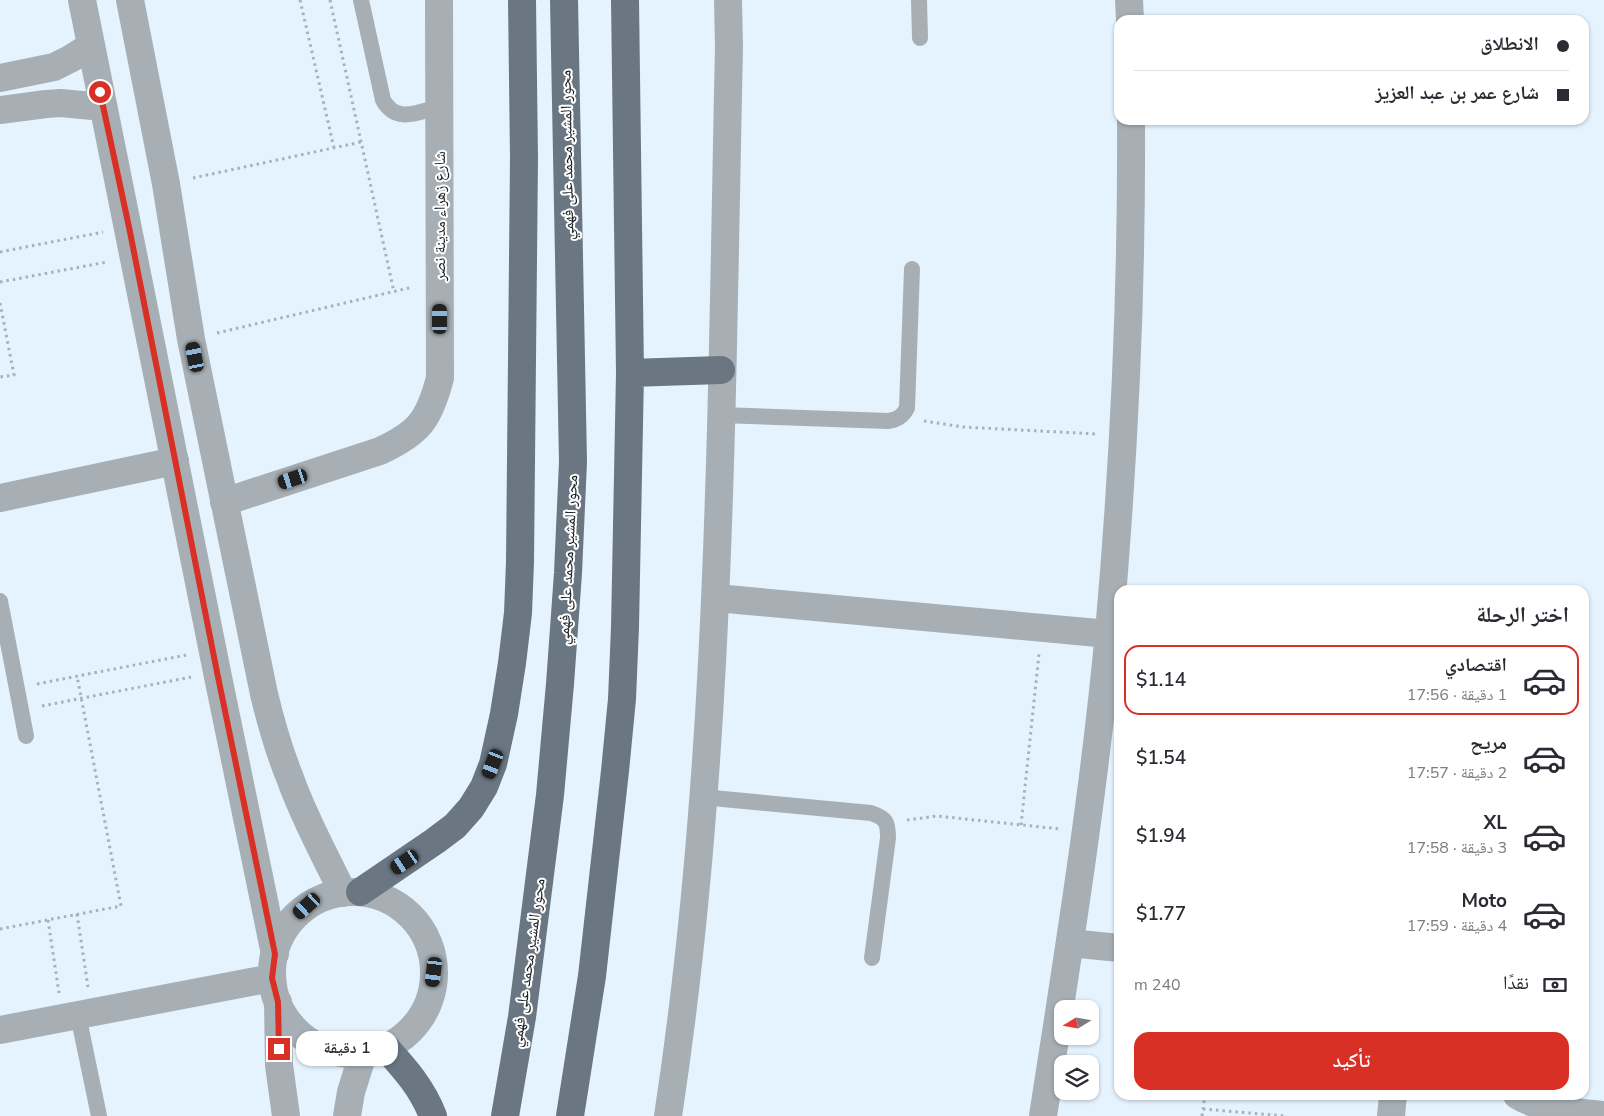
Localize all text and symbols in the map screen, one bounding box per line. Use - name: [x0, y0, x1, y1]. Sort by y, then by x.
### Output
- text: الانطلاق: [1480, 31, 1539, 57]
- street label: محور المشير محمد على فهمي: [555, 70, 581, 240]
- text: شارع عمر بن عبد العزيز: [1375, 80, 1539, 106]
- route start: [89, 81, 111, 103]
- street label: شارع زهراء مدينة نصر: [429, 151, 451, 282]
- car: [432, 304, 447, 334]
- car: [184, 341, 205, 373]
- car: [276, 467, 309, 491]
- street label: محور المشير محمد على فهمي: [553, 474, 585, 646]
- text: اختر الرحلة: [1476, 600, 1569, 630]
- text: اقتصادي: [1445, 652, 1507, 678]
- icon: car: [1522, 658, 1567, 703]
- text: $1.14: [1136, 667, 1186, 693]
- text: 1 دقيقة · 17:56: [1407, 684, 1507, 706]
- text: مريح: [1470, 730, 1507, 756]
- icon: car: [1522, 736, 1567, 781]
- text: $1.54: [1136, 745, 1186, 771]
- car: [480, 747, 505, 781]
- text: 2 دقيقة · 17:57: [1407, 762, 1507, 784]
- text: XL: [1484, 810, 1507, 836]
- icon: car: [1522, 814, 1567, 859]
- text: $1.94: [1136, 823, 1186, 849]
- text: 3 دقيقة · 17:58: [1407, 837, 1507, 859]
- car: [388, 847, 421, 877]
- street label: محور المشير محمد على فهمي: [505, 877, 552, 1049]
- text: Moto: [1462, 888, 1507, 914]
- car: [290, 890, 323, 922]
- icon: car: [1522, 892, 1567, 937]
- text: $1.77: [1136, 901, 1186, 927]
- text: 4 دقيقة · 17:59: [1407, 915, 1507, 937]
- car: [424, 956, 443, 988]
- text: نقدًا: [1503, 970, 1529, 996]
- icon: cash: [1541, 971, 1569, 999]
- text: 240 m: [1134, 974, 1181, 996]
- north arrow: [1054, 1000, 1099, 1045]
- map controls: [1054, 1000, 1099, 1100]
- callout: 1 دقيقة: [296, 1032, 399, 1066]
- button: تأكيد: [1134, 1032, 1569, 1090]
- text: 1 دقيقة: [323, 1037, 371, 1059]
- route end: [268, 1038, 290, 1060]
- button: layers: [1054, 1055, 1099, 1100]

